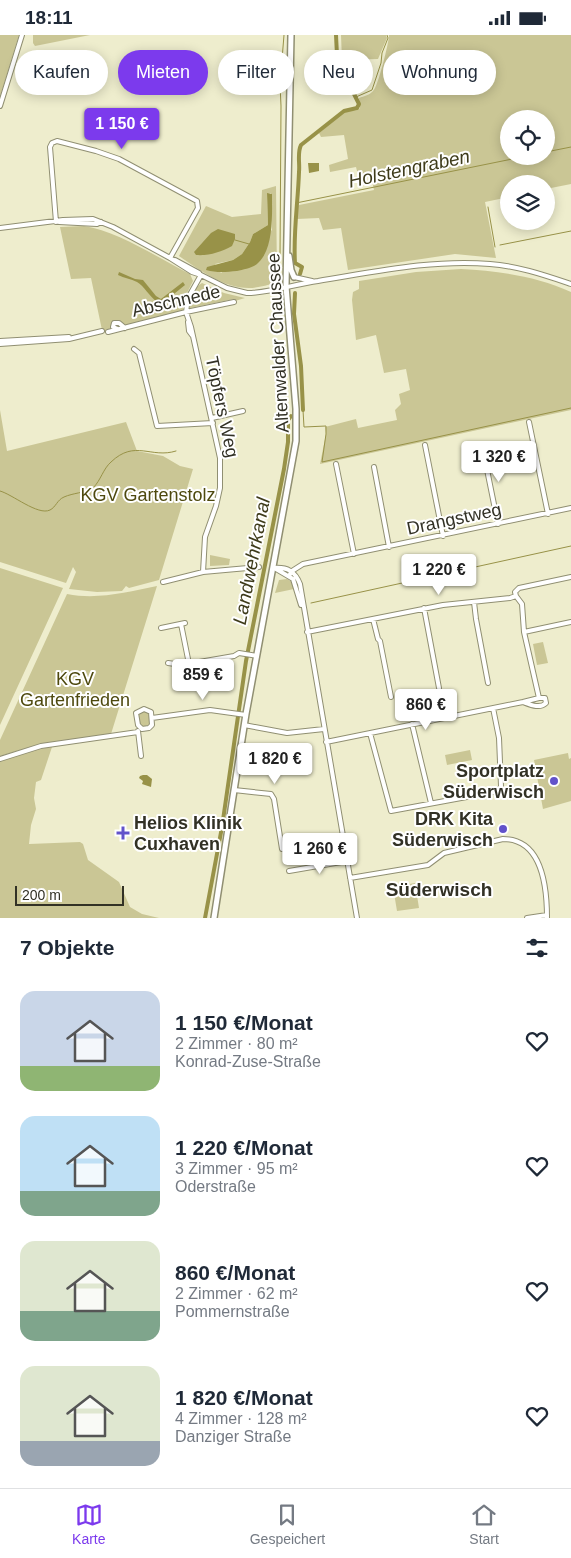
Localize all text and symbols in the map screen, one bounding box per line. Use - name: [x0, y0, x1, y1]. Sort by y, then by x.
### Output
- text: 18:11: [25, 7, 73, 28]
- chip: Kaufen: [15, 50, 108, 95]
- chip: Mieten: [118, 50, 208, 95]
- chip: Filter: [218, 50, 294, 95]
- chip: Neu: [304, 50, 373, 95]
- chip: Wohnung: [383, 50, 496, 95]
- pin: 1 150 €: [76, 107, 168, 150]
- map controls: [500, 110, 555, 230]
- button: locate: [500, 110, 555, 165]
- text: 1 150 €: [95, 115, 149, 132]
- water label: Holstengraben: [346, 145, 472, 192]
- button: layers: [500, 175, 555, 230]
- street label: Altenwalder Chaussee: [263, 253, 293, 433]
- street label: Abschnede: [130, 281, 222, 321]
- street label: Töpfers Weg: [202, 355, 242, 459]
- pin: 1 320 €: [453, 441, 545, 483]
- text: 1 320 €: [472, 448, 526, 465]
- park label: KGV Gartenstolz: [80, 485, 216, 505]
- water label: Landwehrkanal: [229, 495, 274, 626]
- street label: Drangstweg: [405, 499, 503, 539]
- pin: 1 220 €: [393, 553, 485, 596]
- text: 1 220 €: [412, 561, 466, 578]
- pin: 859 €: [168, 659, 238, 701]
- text: 859 €: [183, 666, 223, 683]
- park label: KGV Gartenfrieden: [20, 669, 130, 710]
- pin: 860 €: [391, 689, 461, 731]
- text: 860 €: [406, 696, 446, 713]
- pin: 1 820 €: [229, 743, 321, 785]
- text: 1 820 €: [248, 750, 302, 767]
- place label: Sportplatz Süderwisch: [443, 761, 544, 802]
- marker: Sportplatz Süderwisch: [548, 775, 560, 787]
- place label: DRK Kita Süderwisch: [392, 809, 494, 850]
- place label: Helios Klinik Cuxhaven: [134, 813, 243, 854]
- marker: DRK Kita Süderwisch: [497, 823, 509, 835]
- marker: Helios Klinik Cuxhaven: [116, 826, 130, 840]
- pin: 1 260 €: [274, 833, 366, 875]
- text: 1 260 €: [293, 840, 347, 857]
- district label: Süderwisch: [386, 879, 492, 900]
- scale bar: [15, 883, 124, 906]
- text: 200 m: [22, 887, 61, 903]
- icon: filters: [523, 934, 551, 962]
- text: 7 Objekte: [20, 936, 115, 959]
- icon: home: [60, 1011, 120, 1071]
- text: 1 150 €/Monat: [175, 1011, 313, 1034]
- icon: heart: [523, 1027, 551, 1055]
- text: 2 Zimmer · 80 m²: [175, 1035, 298, 1052]
- text: Konrad-Zuse-Straße: [175, 1053, 321, 1070]
- icon: home: [60, 1136, 120, 1196]
- text: 1 220 €/Monat: [175, 1136, 313, 1159]
- icon: heart: [523, 1152, 551, 1180]
- text: 3 Zimmer · 95 m²: [175, 1160, 298, 1177]
- text: Oderstraße: [175, 1178, 256, 1195]
- icon: home: [60, 1261, 120, 1321]
- text: 860 €/Monat: [175, 1261, 295, 1284]
- icon: heart: [523, 1277, 551, 1305]
- text: 2 Zimmer · 62 m²: [175, 1285, 298, 1302]
- text: Pommernstraße: [175, 1303, 290, 1320]
- icon: home: [60, 1386, 120, 1446]
- text: 1 820 €/Monat: [175, 1386, 313, 1409]
- icon: heart: [523, 1402, 551, 1430]
- text: 4 Zimmer · 128 m²: [175, 1410, 307, 1427]
- text: Danziger Straße: [175, 1428, 292, 1445]
- tab: Karte: [72, 1501, 106, 1547]
- tab: Gespeichert: [250, 1501, 325, 1547]
- tab: Start: [469, 1501, 499, 1547]

